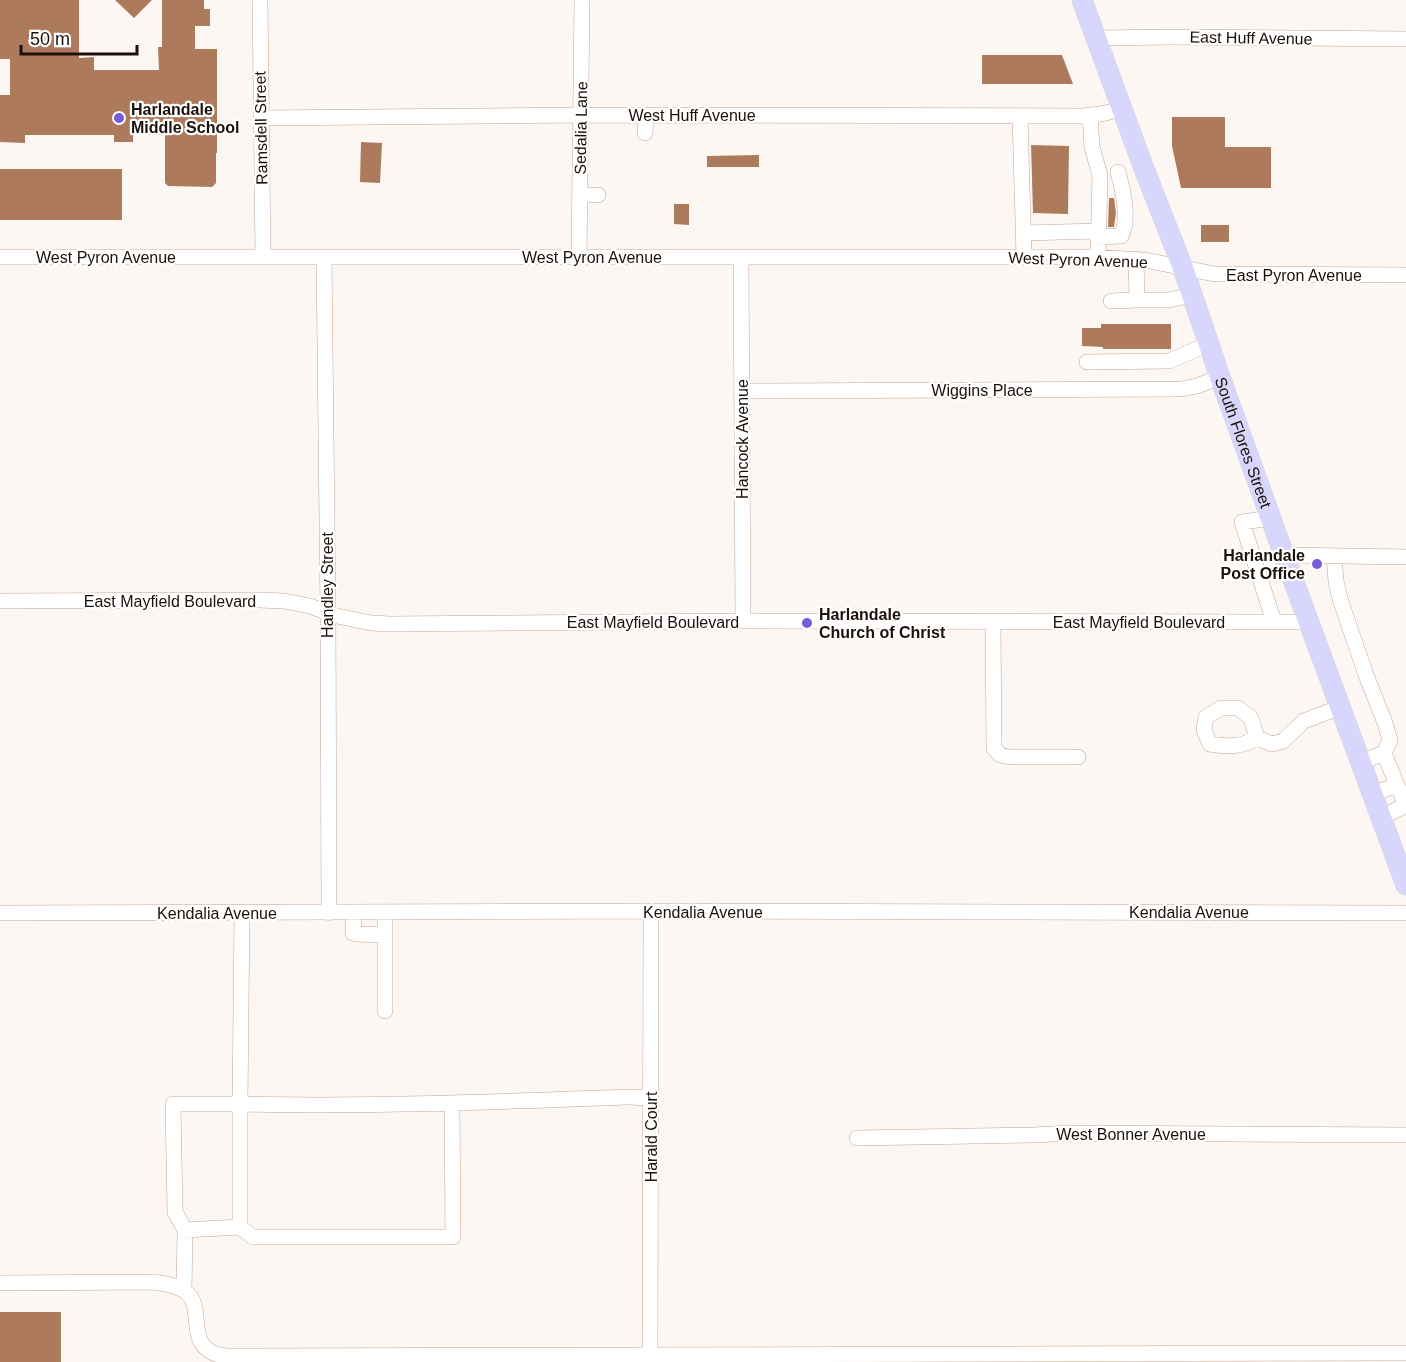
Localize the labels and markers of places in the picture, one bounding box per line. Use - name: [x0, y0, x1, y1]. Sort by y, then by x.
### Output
- place label: Harlandale Middle School: [131, 101, 239, 136]
- marker: Harlandale Middle School: [112, 111, 126, 125]
- place label: Harlandale Post Office: [1221, 547, 1305, 582]
- marker: Harlandale Post Office: [1310, 557, 1324, 571]
- place label: Harlandale Church of Christ: [819, 606, 946, 641]
- marker: Harlandale Church of Christ: [800, 616, 814, 630]

